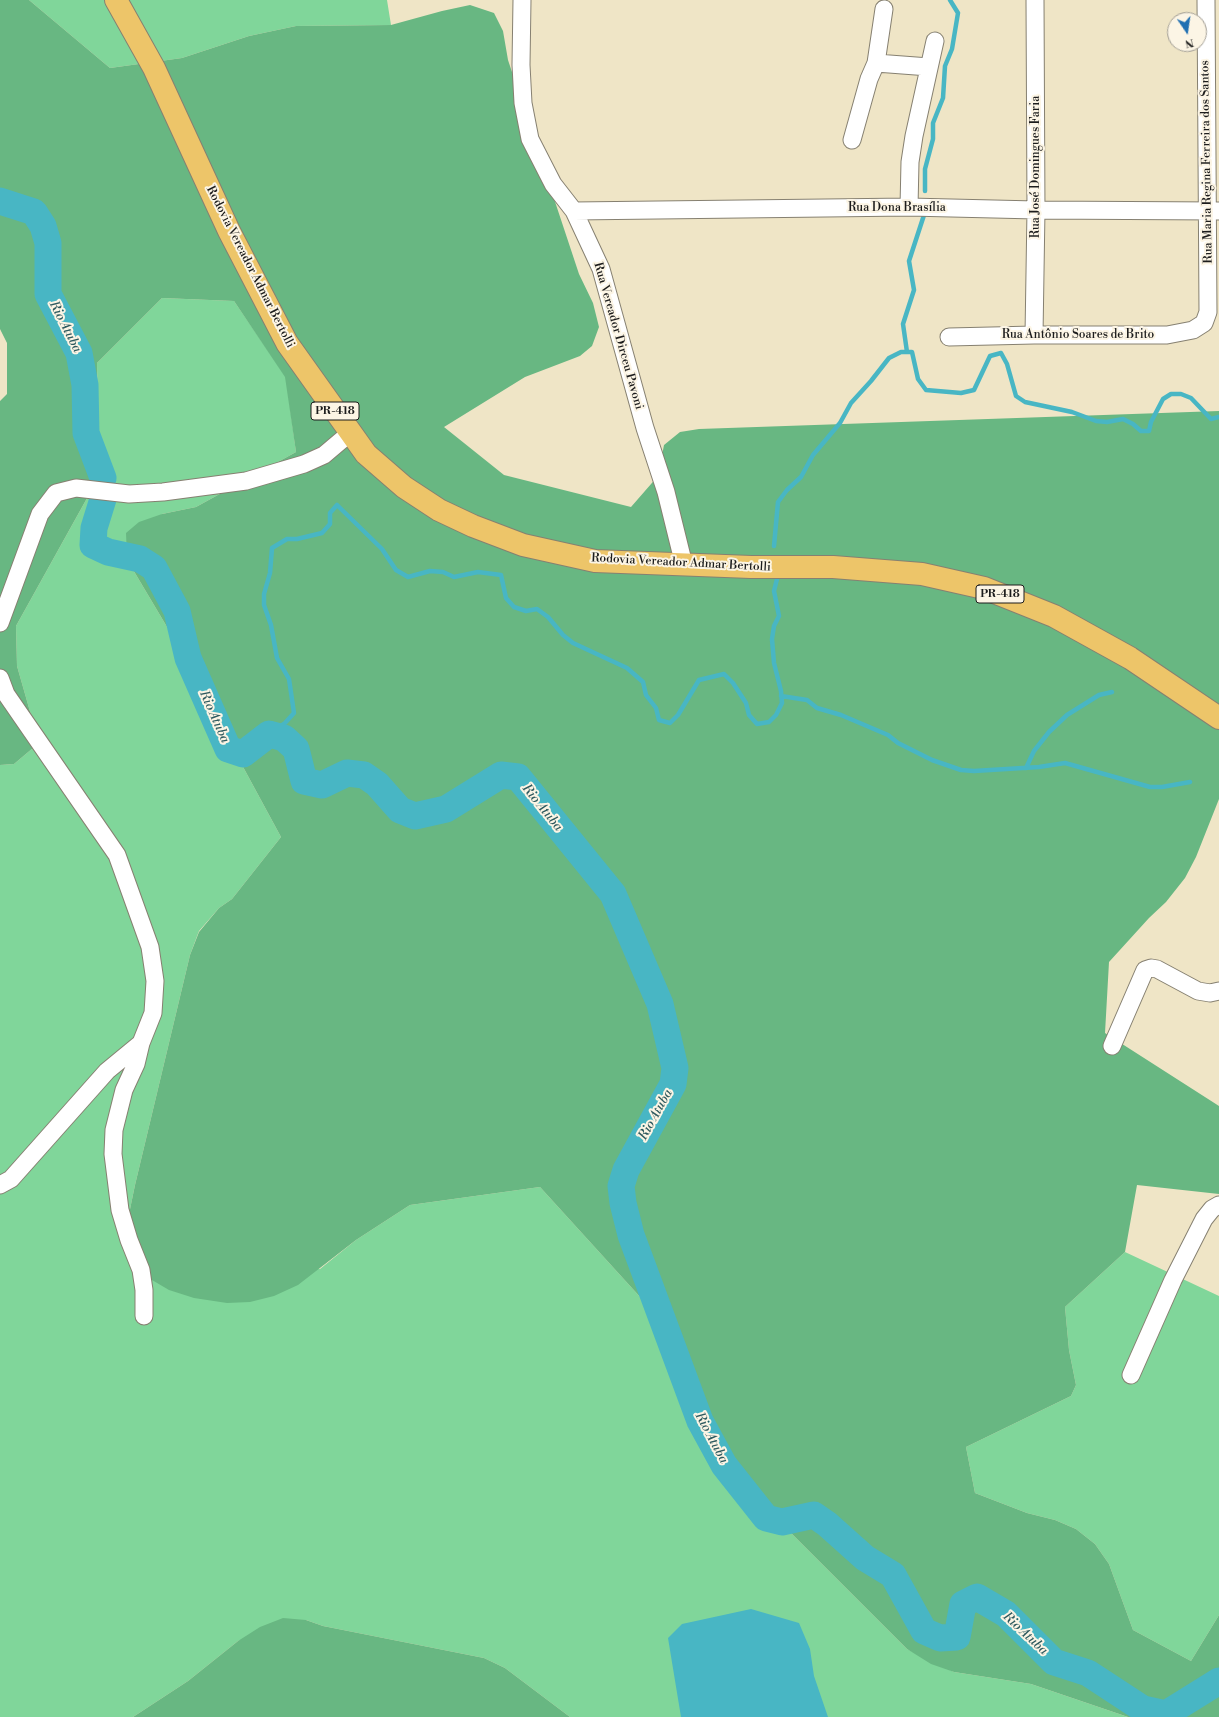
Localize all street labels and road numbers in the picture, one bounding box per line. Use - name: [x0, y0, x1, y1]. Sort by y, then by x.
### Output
- street label: Rua Maria Regina Ferreira dos Santos: [1198, 60, 1216, 264]
- street label: Rua José Domingues Faria: [1029, 96, 1043, 238]
- street label: Rodovia Vereador Admar Bertolli: [203, 184, 297, 350]
- street label: Rua Dona Brasília: [848, 201, 946, 215]
- street label: Rua Vereador Dirceu Pavoni: [590, 261, 646, 411]
- street label: Rua Antônio Soares de Brito: [1002, 328, 1154, 342]
- road number: PR-418: [311, 402, 359, 420]
- street label: Rodovia Vereador Admar Bertolli: [591, 551, 771, 575]
- road number: PR-418: [976, 585, 1024, 603]

